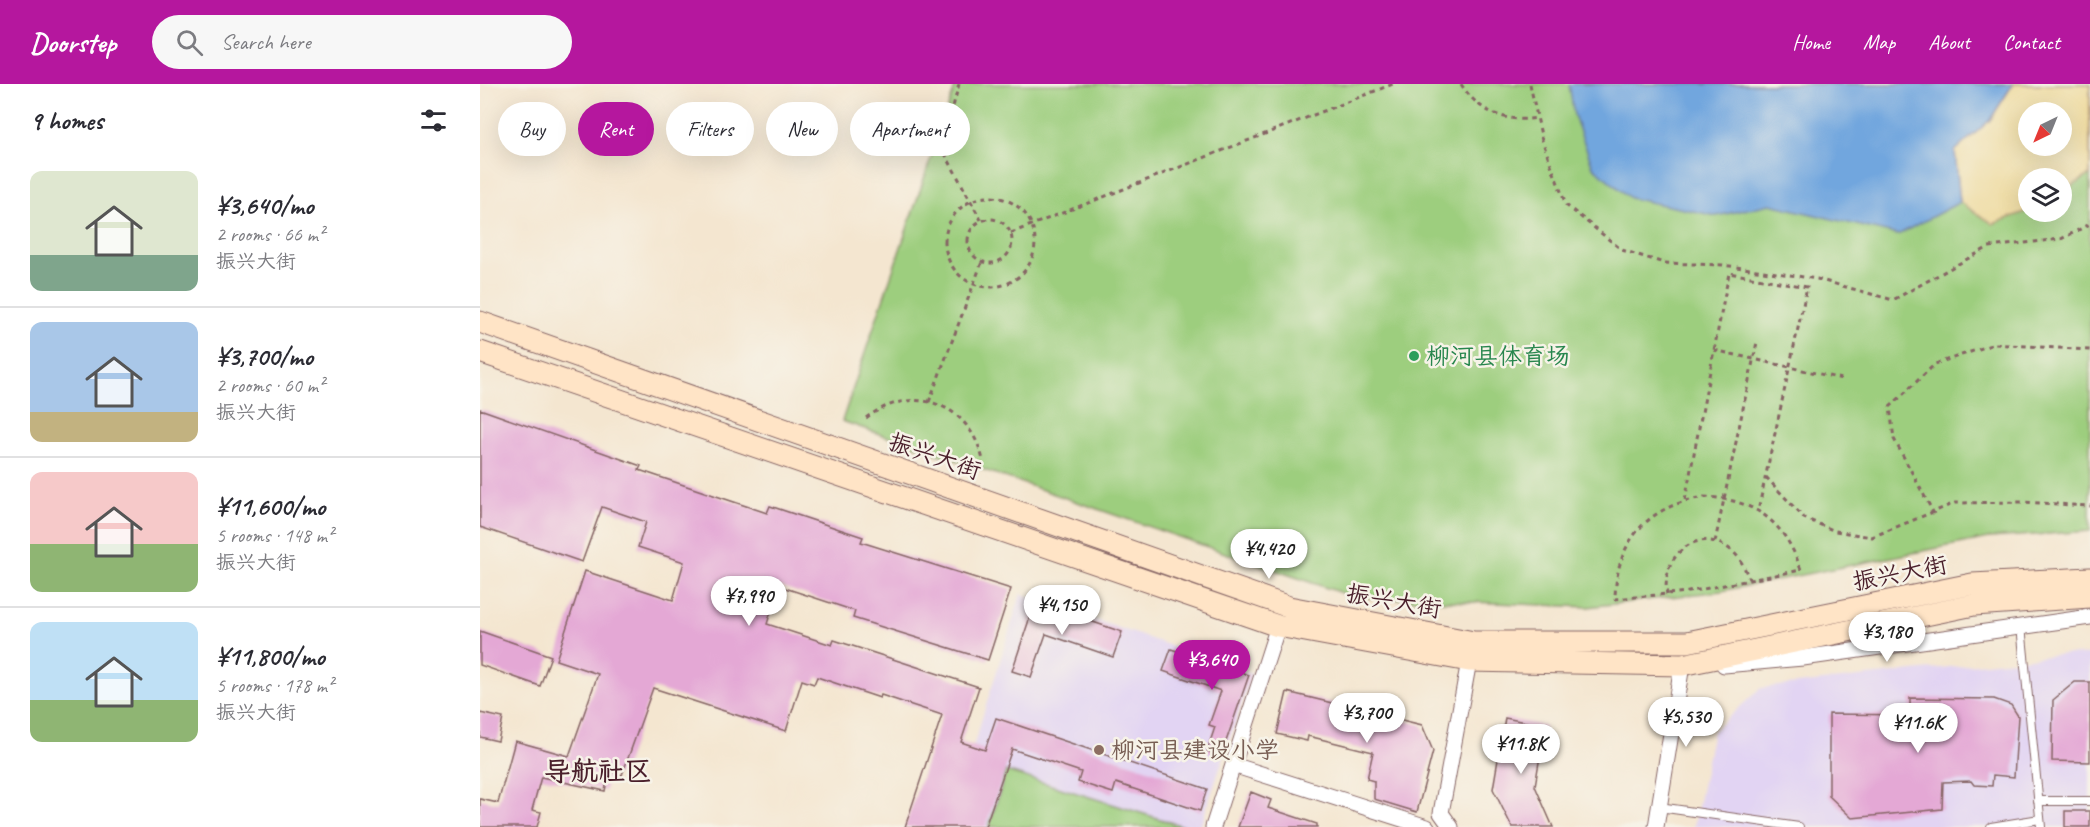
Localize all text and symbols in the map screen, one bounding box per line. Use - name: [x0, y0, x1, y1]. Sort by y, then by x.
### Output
- search box: [152, 15, 572, 69]
- text: Doorstep: [30, 25, 116, 60]
- icon: search: [173, 26, 206, 59]
- text: Search here: [221, 28, 311, 56]
- text: Home: [1792, 29, 1830, 55]
- text: Map: [1863, 29, 1895, 55]
- text: About: [1928, 29, 1970, 55]
- text: Contact: [2003, 29, 2060, 55]
- chip: Buy: [498, 102, 566, 156]
- chip: Rent: [578, 102, 654, 156]
- chip: Filters: [666, 102, 754, 156]
- chip: New: [766, 102, 838, 156]
- chip: Apartment: [850, 102, 970, 156]
- north arrow: [2018, 102, 2072, 156]
- map controls: [2018, 102, 2072, 222]
- text: 9 homes: [30, 104, 103, 137]
- icon: filters: [417, 104, 450, 137]
- button: layers: [2018, 168, 2072, 222]
- text: ¥3,640/mo: [216, 189, 314, 222]
- icon: home: [78, 195, 150, 267]
- text: 2 rooms · 66 m²: [216, 222, 324, 247]
- text: 振兴大街: [216, 249, 296, 274]
- text: ¥3,700/mo: [216, 340, 313, 373]
- place label: 柳河县体育场: [1426, 341, 1570, 371]
- icon: home: [78, 346, 150, 418]
- marker: 柳河县体育场: [1407, 349, 1421, 363]
- text: 2 rooms · 60 m²: [216, 373, 324, 398]
- text: 振兴大街: [216, 400, 296, 425]
- street label: 振兴大街: [885, 426, 985, 486]
- text: ¥11,600/mo: [216, 490, 325, 523]
- icon: home: [78, 496, 150, 568]
- text: 5 rooms · 148 m²: [216, 523, 333, 548]
- pin: ¥4,420: [1220, 529, 1318, 580]
- text: ¥4,420: [1245, 536, 1293, 561]
- street label: 振兴大街: [1850, 549, 1950, 597]
- text: 振兴大街: [216, 550, 296, 575]
- pin: ¥7,990: [700, 576, 798, 627]
- street label: 振兴大街: [1344, 578, 1444, 624]
- text: ¥7,990: [725, 583, 773, 608]
- pin: ¥4,150: [1013, 585, 1111, 636]
- text: ¥4,150: [1038, 592, 1086, 617]
- pin: ¥3,180: [1838, 612, 1936, 663]
- text: ¥3,180: [1863, 619, 1911, 644]
- text: ¥11,800/mo: [216, 640, 325, 673]
- pin: ¥3,640: [1163, 640, 1261, 691]
- icon: home: [78, 646, 150, 718]
- text: ¥3,640: [1187, 647, 1237, 672]
- text: 5 rooms · 178 m²: [216, 673, 333, 698]
- pin: ¥3,700: [1318, 693, 1416, 744]
- pin: ¥5,530: [1637, 697, 1735, 748]
- text: 振兴大街: [216, 700, 296, 725]
- text: ¥3,700: [1343, 700, 1391, 725]
- pin: ¥11.6K: [1869, 703, 1967, 754]
- text: ¥5,530: [1662, 704, 1710, 729]
- text: ¥11.6K: [1893, 710, 1943, 735]
- pin: ¥11.8K: [1472, 724, 1570, 775]
- text: ¥11.8K: [1496, 731, 1546, 756]
- place label: 柳河县建设小学: [1111, 735, 1279, 765]
- marker: 柳河县建设小学: [1092, 743, 1106, 757]
- district label: 导航社区: [544, 754, 652, 788]

